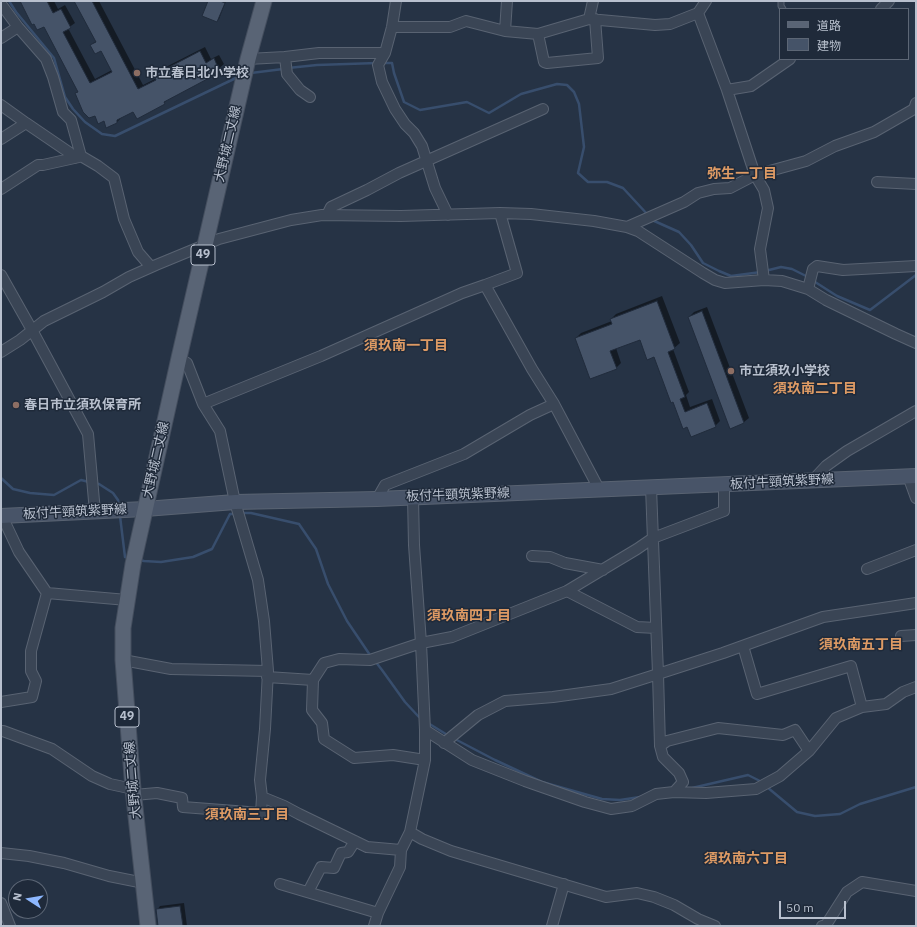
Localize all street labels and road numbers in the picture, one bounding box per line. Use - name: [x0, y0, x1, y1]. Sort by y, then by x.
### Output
- street label: 大野城二丈線: [212, 104, 244, 184]
- road number: 49: [191, 245, 215, 265]
- street label: 大野城二丈線: [140, 420, 172, 500]
- street label: 板付牛頸筑紫野線: [730, 471, 834, 493]
- street label: 板付牛頸筑紫野線: [406, 485, 510, 505]
- street label: 板付牛頸筑紫野線: [23, 501, 127, 523]
- road number: 49: [115, 707, 139, 727]
- street label: 大野城二丈線: [122, 740, 144, 820]

